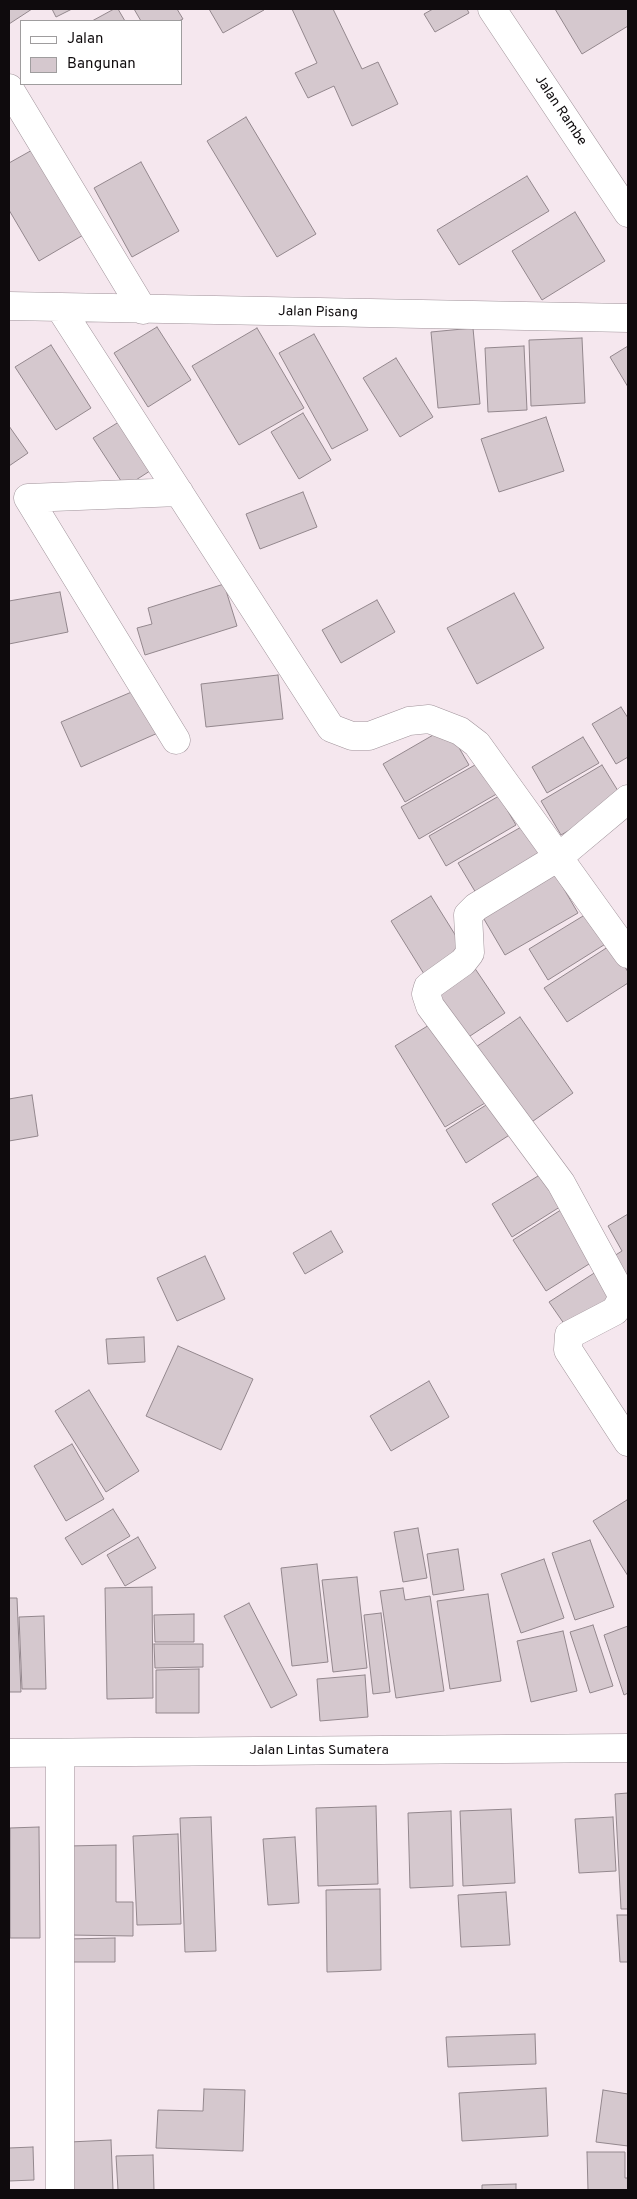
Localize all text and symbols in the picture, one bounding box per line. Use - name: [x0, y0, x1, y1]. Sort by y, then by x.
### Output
- legend: [20, 20, 182, 85]
- text: Jalan: [67, 30, 104, 49]
- text: Bangunan: [67, 55, 136, 74]
- street label: Jalan Rambe: [530, 72, 590, 150]
- street label: Jalan Pisang: [278, 304, 358, 322]
- street label: Jalan Lintas Sumatera: [249, 1743, 389, 1759]

